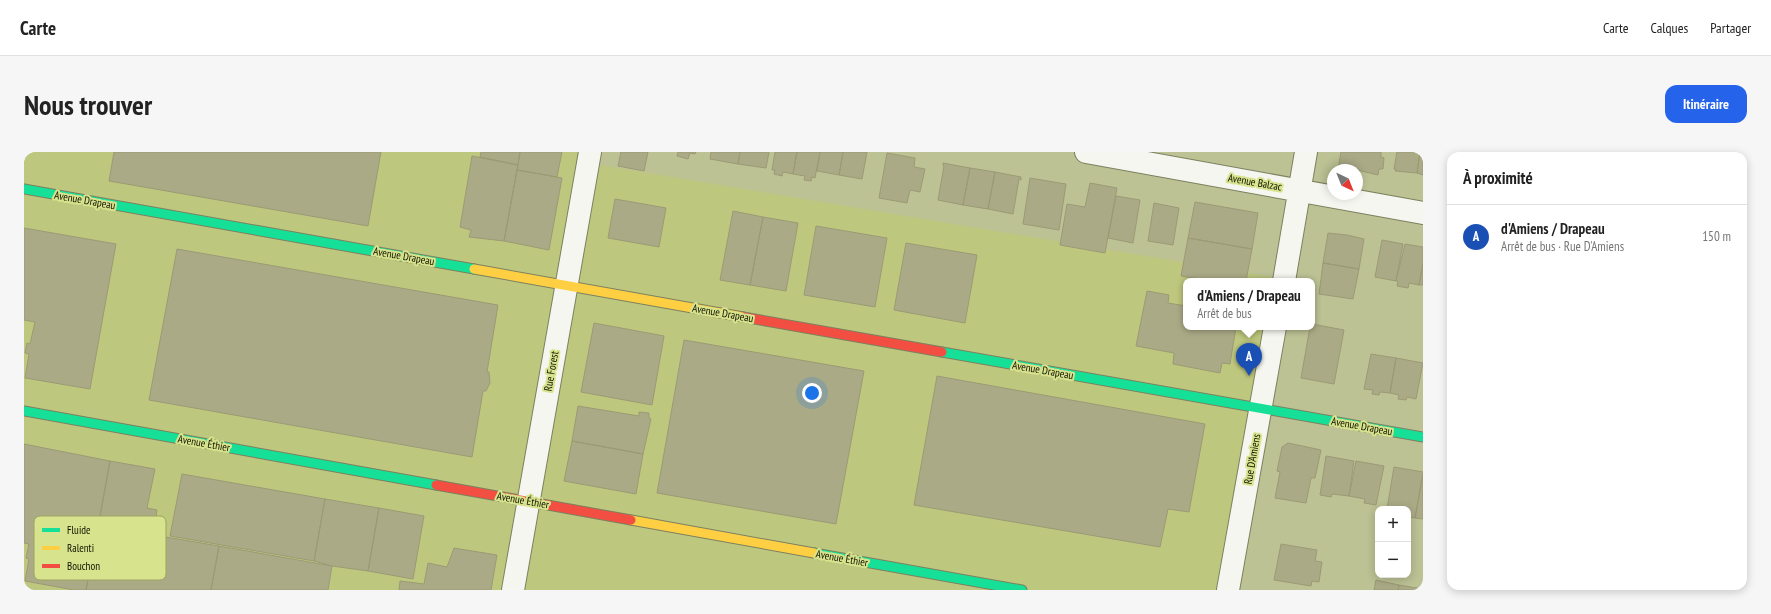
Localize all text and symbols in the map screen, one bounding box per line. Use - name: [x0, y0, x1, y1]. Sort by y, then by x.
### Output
- text: Carte: [20, 16, 56, 40]
- text: Carte: [1603, 19, 1628, 37]
- text: Calques: [1650, 19, 1688, 37]
- text: Partager: [1710, 19, 1751, 37]
- button: Itinéraire: [1665, 85, 1747, 123]
- text: Nous trouver: [24, 86, 152, 123]
- north arrow: [1327, 164, 1363, 200]
- text: À proximité: [1463, 167, 1533, 189]
- street label: Avenue Balzac: [1227, 170, 1283, 194]
- street label: Avenue Drapeau: [53, 188, 117, 212]
- text: d'Amiens / Drapeau: [1501, 219, 1605, 238]
- text: A: [1473, 228, 1479, 245]
- text: 150 m: [1702, 228, 1731, 245]
- text: Arrêt de bus · Rue D'Amiens: [1501, 238, 1624, 255]
- street label: Avenue Drapeau: [372, 244, 436, 268]
- popup: [1183, 278, 1315, 330]
- text: d'Amiens / Drapeau: [1197, 286, 1301, 305]
- street label: Avenue Drapeau: [691, 301, 755, 325]
- text: Arrêt de bus: [1197, 305, 1252, 322]
- pin: A: [1236, 343, 1262, 376]
- street label: Rue Forest: [541, 350, 561, 392]
- street label: Avenue Drapeau: [1011, 358, 1075, 382]
- your location: [802, 383, 822, 403]
- street label: Avenue Drapeau: [1330, 414, 1394, 438]
- street label: Avenue Éthier: [177, 432, 231, 454]
- street label: Rue D'Amiens: [1241, 432, 1263, 485]
- street label: Avenue Éthier: [496, 489, 550, 511]
- map controls: [1375, 506, 1411, 578]
- button: +: [1375, 506, 1411, 542]
- legend: [34, 516, 166, 580]
- text: Fluide: [67, 523, 91, 537]
- text: Ralenti: [67, 541, 94, 555]
- button: −: [1375, 542, 1411, 578]
- street label: Avenue Éthier: [815, 547, 869, 569]
- text: Bouchon: [67, 559, 100, 573]

